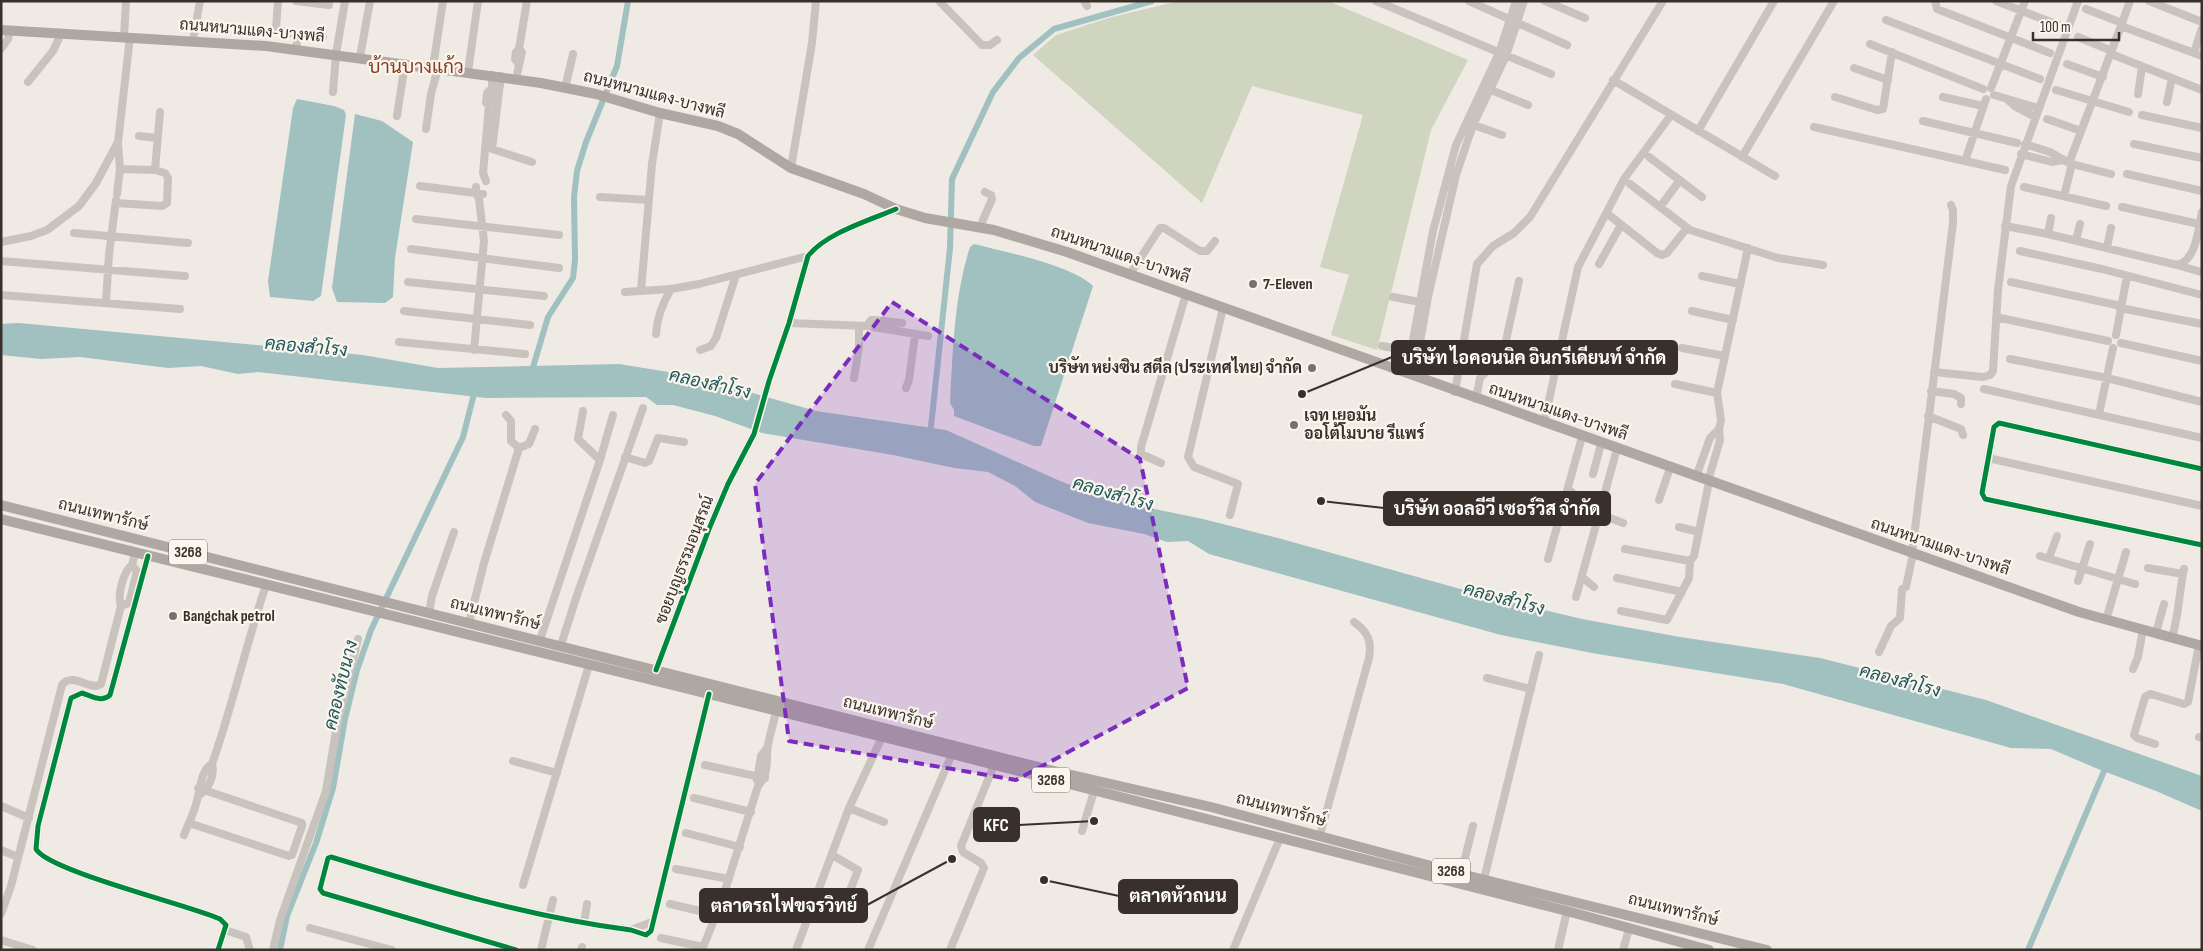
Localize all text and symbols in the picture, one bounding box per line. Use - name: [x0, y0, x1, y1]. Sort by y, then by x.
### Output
- scale bar: [2033, 10, 2119, 42]
- street label: ถนนหนามแดง-บางพลี: [179, 12, 326, 47]
- text: 100 m: [2040, 18, 2071, 37]
- district label: บ้านบางแก้ว: [368, 55, 464, 79]
- street label: ถนนหนามแดง-บางพลี: [581, 64, 728, 123]
- street label: ถนนหนามแดง-บางพลี: [1048, 219, 1193, 288]
- place label: 7-Eleven: [1263, 275, 1313, 294]
- marker: 7-Eleven: [1247, 278, 1259, 290]
- water label: คลองสำโรง: [264, 330, 348, 361]
- callout: บริษัท ไอคอนนิค อินกรีเดียนท์ จำกัด: [1392, 341, 1677, 374]
- text: บริษัท ไอคอนนิค อินกรีเดียนท์ จำกัด: [1402, 345, 1666, 369]
- place label: บริษัท หย่งซิน สตีล (ประเทศไทย) จํากัด: [1049, 356, 1302, 378]
- water label: คลองสำโรง: [667, 362, 753, 404]
- marker: บริษัท หย่งซิน สตีล (ประเทศไทย) จํากัด: [1306, 362, 1318, 374]
- street label: ถนนหนามแดง-บางพลี: [1486, 376, 1631, 445]
- place label: เจท เยอมัน ออโต้โมบาย รีแพร์: [1304, 405, 1426, 444]
- marker: เจท เยอมัน ออโต้โมบาย รีแพร์: [1288, 419, 1300, 431]
- water label: คลองสำโรง: [1070, 470, 1157, 516]
- street label: ถนนเทพารักษ์: [56, 491, 151, 535]
- street label: ซอยบุญธรรมอนุสรณ์: [648, 492, 719, 627]
- callout: บริษัท ออลอีวี เซอร์วิส จำกัด: [1384, 492, 1610, 525]
- text: บริษัท ออลอีวี เซอร์วิส จำกัด: [1394, 496, 1600, 520]
- street label: ถนนหนามแดง-บางพลี: [1868, 511, 2013, 580]
- road number: 3268: [169, 540, 207, 564]
- water label: คลองสำโรง: [1461, 575, 1548, 620]
- street label: ถนนเทพารักษ์: [448, 590, 543, 634]
- place label: Bangchak petrol: [183, 607, 275, 626]
- marker: Bangchak petrol: [167, 610, 179, 622]
- water label: คลองทับนาง: [319, 638, 362, 732]
- water label: คลองสำโรง: [1857, 657, 1944, 702]
- street label: ถนนเทพารักษ์: [841, 689, 936, 733]
- road number: 3268: [1032, 768, 1070, 792]
- street label: ถนนเทพารักษ์: [1234, 785, 1329, 831]
- callout: KFC: [974, 808, 1019, 841]
- text: KFC: [983, 815, 1009, 836]
- road number: 3268: [1432, 858, 1470, 884]
- callout: ตลาดหัวถนน: [1119, 880, 1237, 913]
- text: ตลาดหัวถนน: [1129, 885, 1227, 907]
- street label: ถนนเทพารักษ์: [1626, 886, 1721, 930]
- callout: ตลาดรถไฟขจรวิทย์: [700, 889, 867, 922]
- text: ตลาดรถไฟขจรวิทย์: [711, 893, 858, 917]

